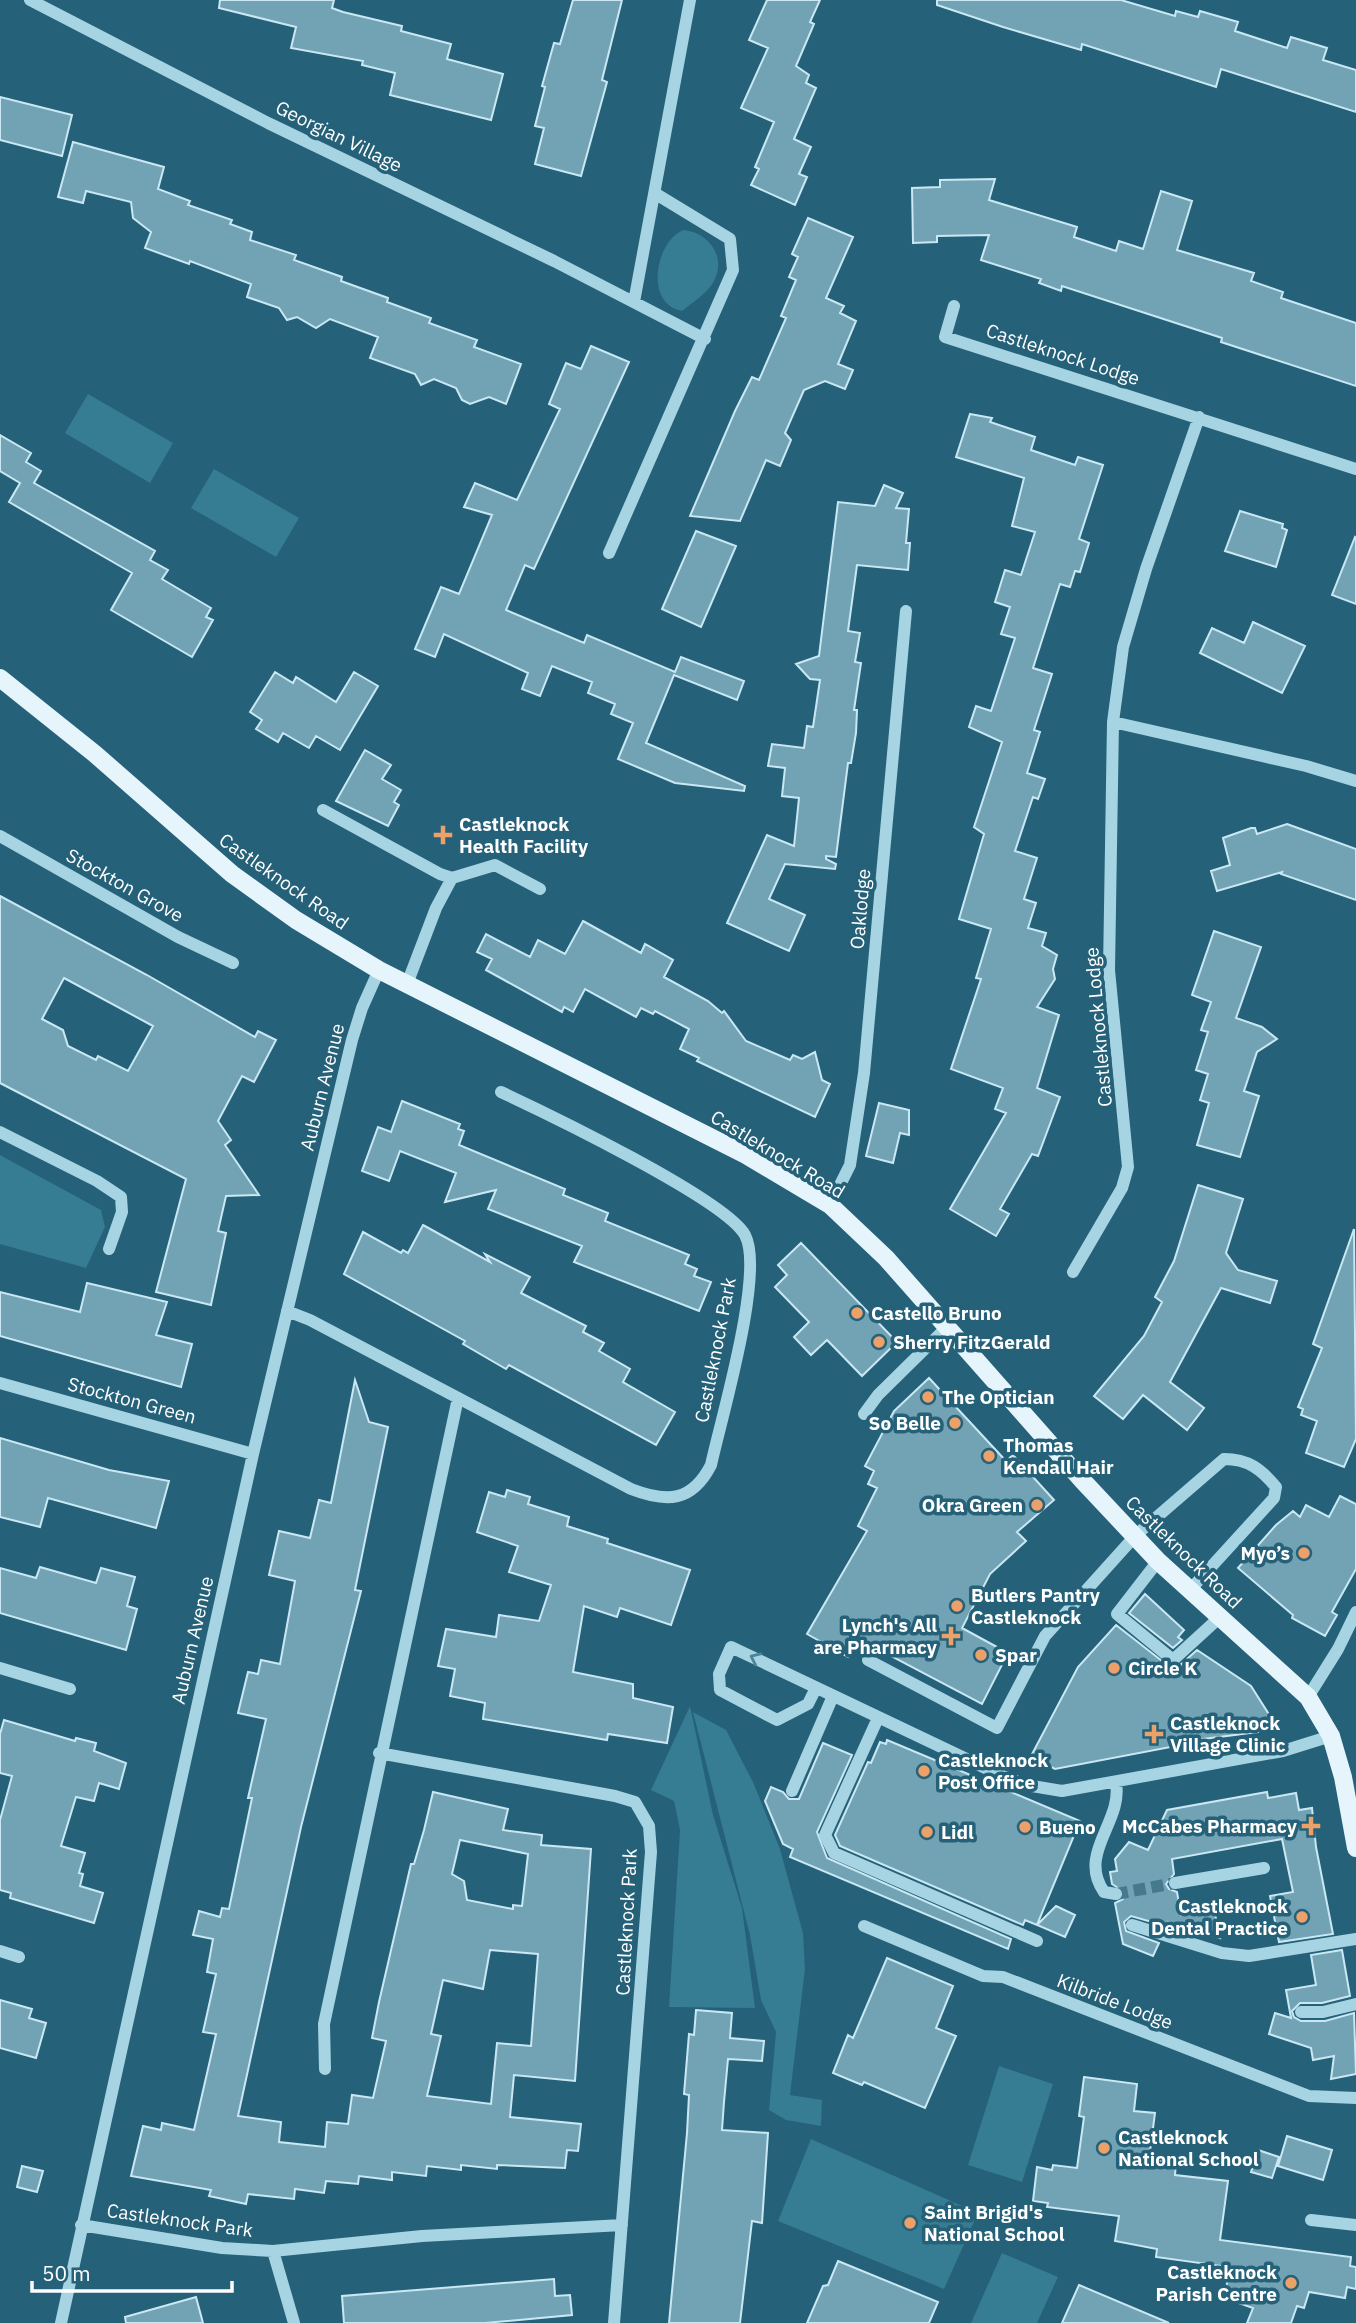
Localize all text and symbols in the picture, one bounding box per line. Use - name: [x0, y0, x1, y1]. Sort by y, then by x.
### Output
- street label: Georgian Village: [272, 95, 406, 177]
- street label: Castleknock Lodge: [983, 318, 1143, 390]
- place label: Castleknock Health Facility: [459, 812, 589, 858]
- marker: Castleknock Health Facility: [433, 825, 453, 845]
- street label: Castleknock Road: [215, 827, 353, 935]
- street label: Stockton Grove: [62, 843, 188, 927]
- street label: Oaklodge: [845, 868, 875, 950]
- street label: Castleknock Lodge: [1079, 946, 1117, 1108]
- street label: Auburn Avenue: [295, 1021, 349, 1153]
- street label: Castleknock Road: [706, 1104, 850, 1204]
- street label: Castleknock Park: [689, 1275, 741, 1425]
- place label: Castello Bruno: [871, 1301, 1002, 1325]
- marker: Castello Bruno: [849, 1305, 865, 1321]
- place label: Sherry FitzGerald: [893, 1330, 1051, 1354]
- marker: Sherry FitzGerald: [871, 1334, 887, 1350]
- street label: Stockton Green: [65, 1371, 199, 1429]
- place label: The Optician: [942, 1385, 1055, 1409]
- marker: The Optician: [920, 1389, 936, 1405]
- place label: So Belle: [869, 1411, 941, 1435]
- marker: So Belle: [947, 1415, 963, 1431]
- place label: Thomas Kendall Hair: [1003, 1433, 1114, 1479]
- marker: Thomas Kendall Hair: [981, 1448, 997, 1464]
- street label: Castleknock Road: [1121, 1490, 1247, 1614]
- place label: Okra Green: [922, 1493, 1023, 1517]
- marker: Okra Green: [1029, 1497, 1045, 1513]
- place label: Myo’s: [1240, 1541, 1290, 1565]
- marker: Myo’s: [1296, 1545, 1312, 1561]
- street label: Auburn Avenue: [166, 1574, 218, 1706]
- place label: Butlers Pantry Castleknock: [971, 1583, 1101, 1629]
- marker: Butlers Pantry Castleknock: [949, 1598, 965, 1614]
- place label: Lynch's All are Pharmacy: [813, 1613, 938, 1659]
- marker: Lynch's All are Pharmacy: [943, 1628, 959, 1644]
- place label: Spar: [995, 1643, 1037, 1667]
- marker: Spar: [973, 1647, 989, 1663]
- one-way arrow: [750, 1652, 762, 1666]
- place label: Circle K: [1128, 1656, 1197, 1680]
- marker: Circle K: [1106, 1660, 1122, 1676]
- place label: Castleknock Village Clinic: [1170, 1711, 1286, 1757]
- marker: Castleknock Village Clinic: [1144, 1724, 1164, 1744]
- place label: Castleknock Post Office: [938, 1748, 1048, 1794]
- marker: Castleknock Post Office: [916, 1763, 932, 1779]
- place label: McCabes Pharmacy: [1122, 1814, 1298, 1838]
- place label: Bueno: [1039, 1815, 1096, 1839]
- marker: McCabes Pharmacy: [1303, 1818, 1319, 1834]
- marker: Bueno: [1017, 1819, 1033, 1835]
- place label: Lidl: [941, 1820, 974, 1844]
- marker: Lidl: [919, 1824, 935, 1840]
- street label: Castleknock Park: [610, 1848, 642, 1996]
- place label: Castleknock Dental Practice: [1151, 1894, 1288, 1940]
- marker: Castleknock Dental Practice: [1294, 1909, 1310, 1925]
- street label: Kilbride Lodge: [1054, 1968, 1176, 2034]
- place label: Castleknock National School: [1118, 2125, 1259, 2171]
- marker: Castleknock National School: [1096, 2140, 1112, 2156]
- street label: Castleknock Park: [105, 2198, 255, 2242]
- place label: Saint Brigid's National School: [924, 2200, 1065, 2246]
- marker: Saint Brigid's National School: [902, 2215, 918, 2231]
- scale bar: [32, 2250, 231, 2294]
- text: 50 m: [42, 2259, 91, 2287]
- place label: Castleknock Parish Centre: [1156, 2260, 1277, 2306]
- marker: Castleknock Parish Centre: [1283, 2275, 1299, 2291]

